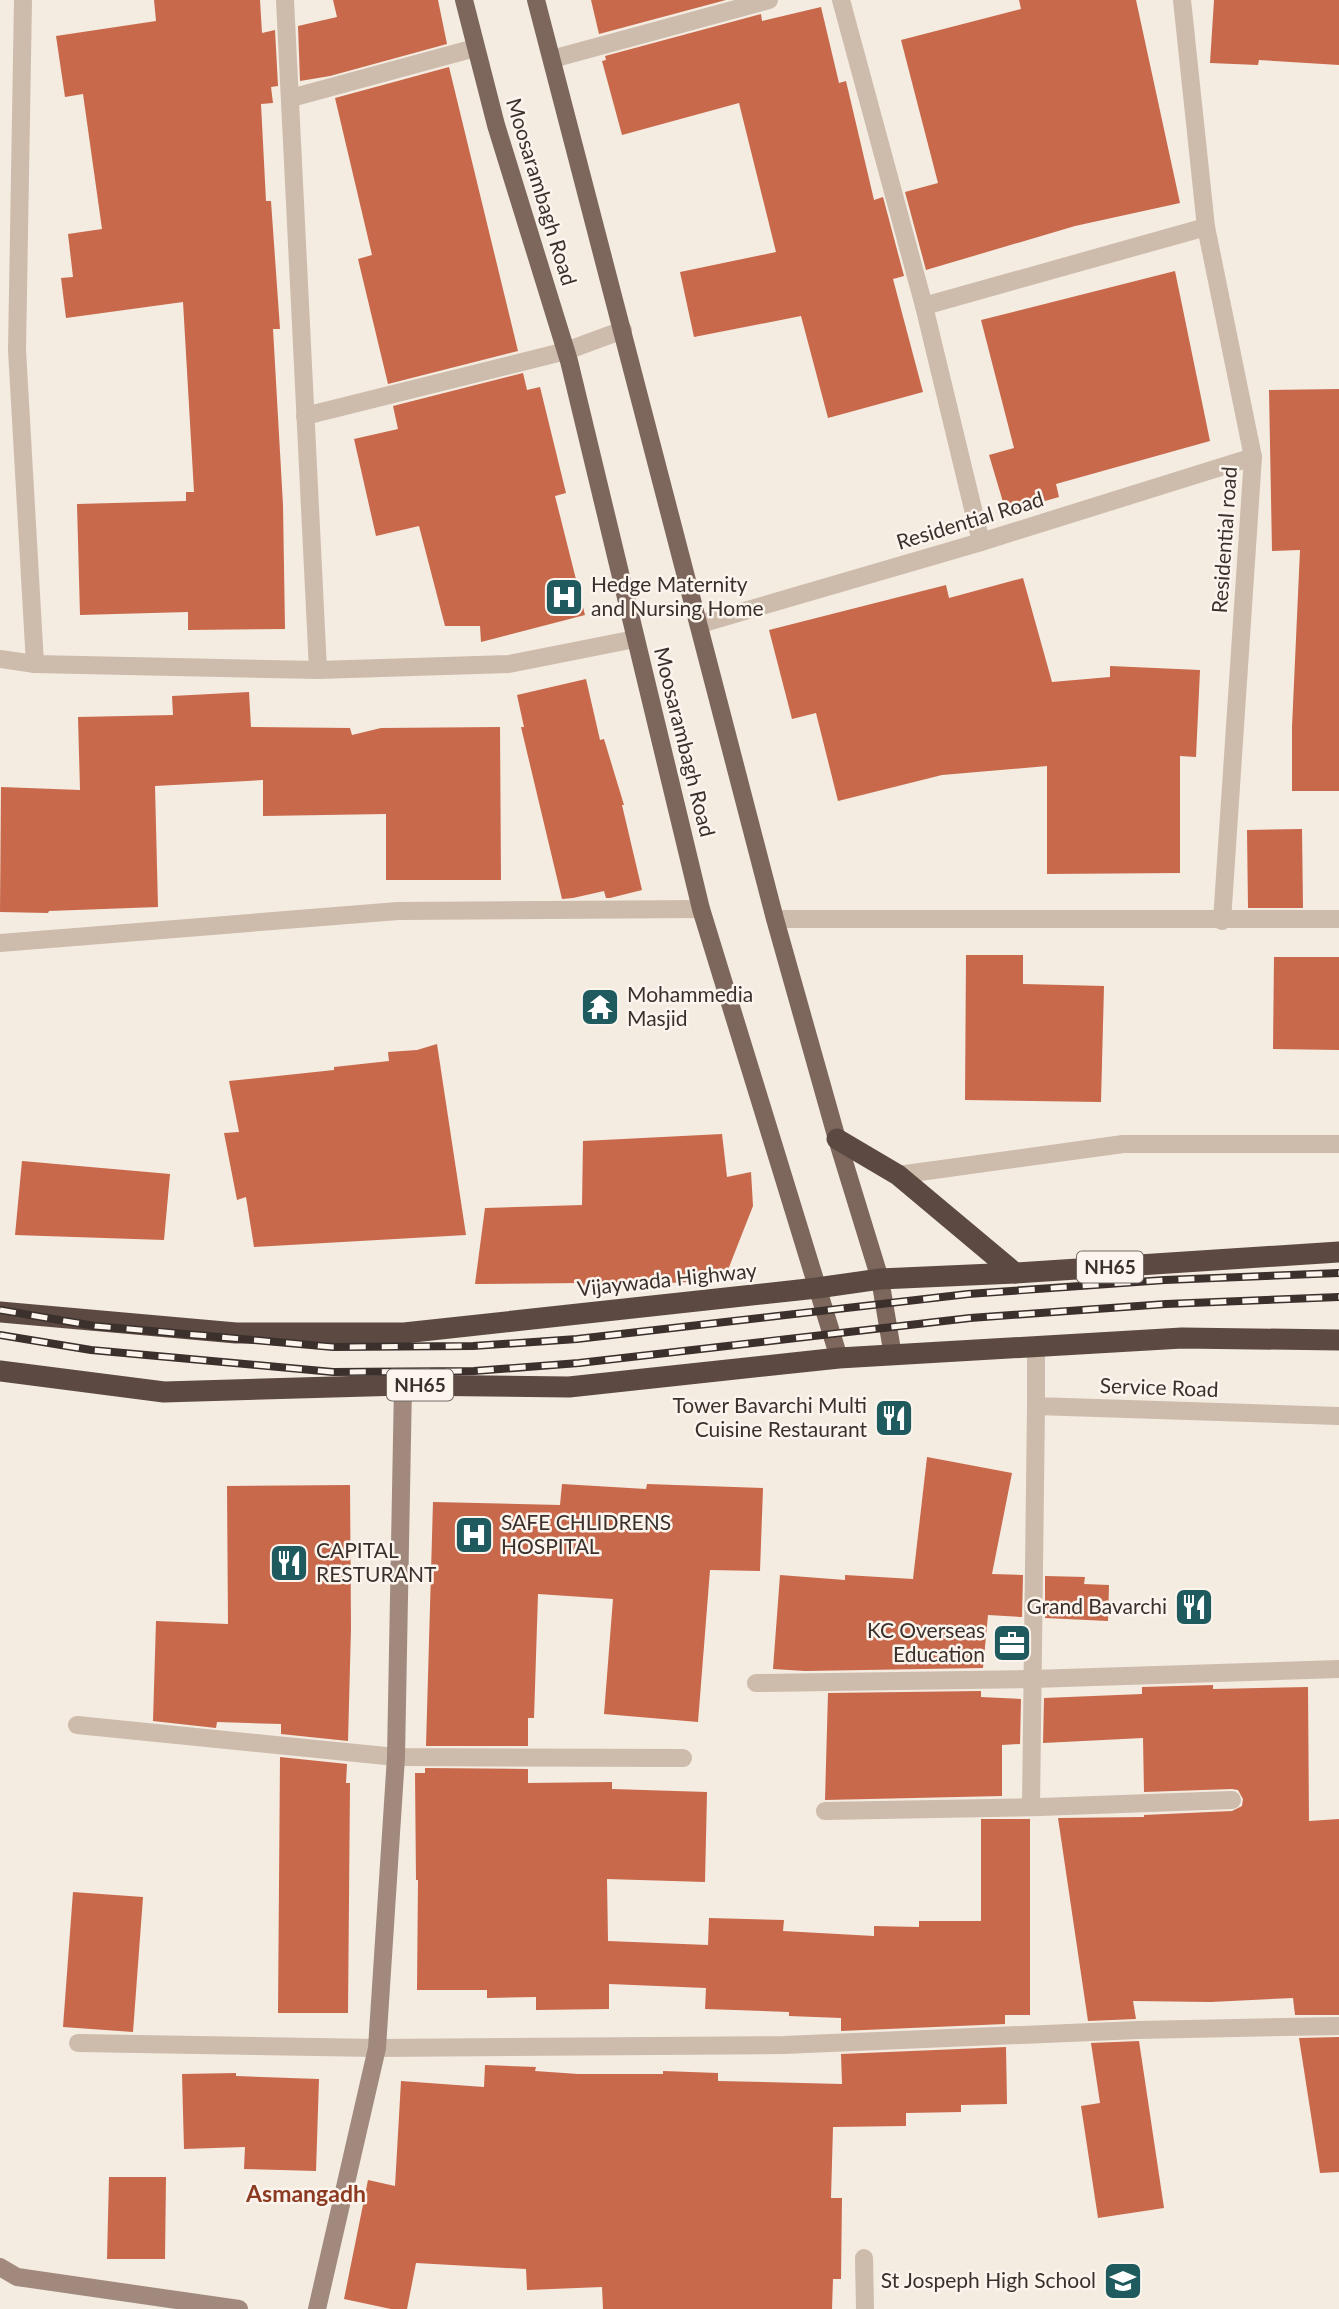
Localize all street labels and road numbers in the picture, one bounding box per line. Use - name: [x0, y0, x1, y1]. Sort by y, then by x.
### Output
- street label: Moosarambagh Road: [502, 95, 583, 288]
- street label: Residential road: [1206, 466, 1241, 614]
- street label: Residential Road: [893, 485, 1046, 554]
- street label: Moosarambagh Road: [650, 644, 721, 839]
- road number: NH65: [1077, 1252, 1143, 1282]
- street label: Vijaywada Highway: [576, 1257, 758, 1300]
- road number: NH65: [387, 1370, 453, 1400]
- street label: Service Road: [1099, 1372, 1219, 1401]

